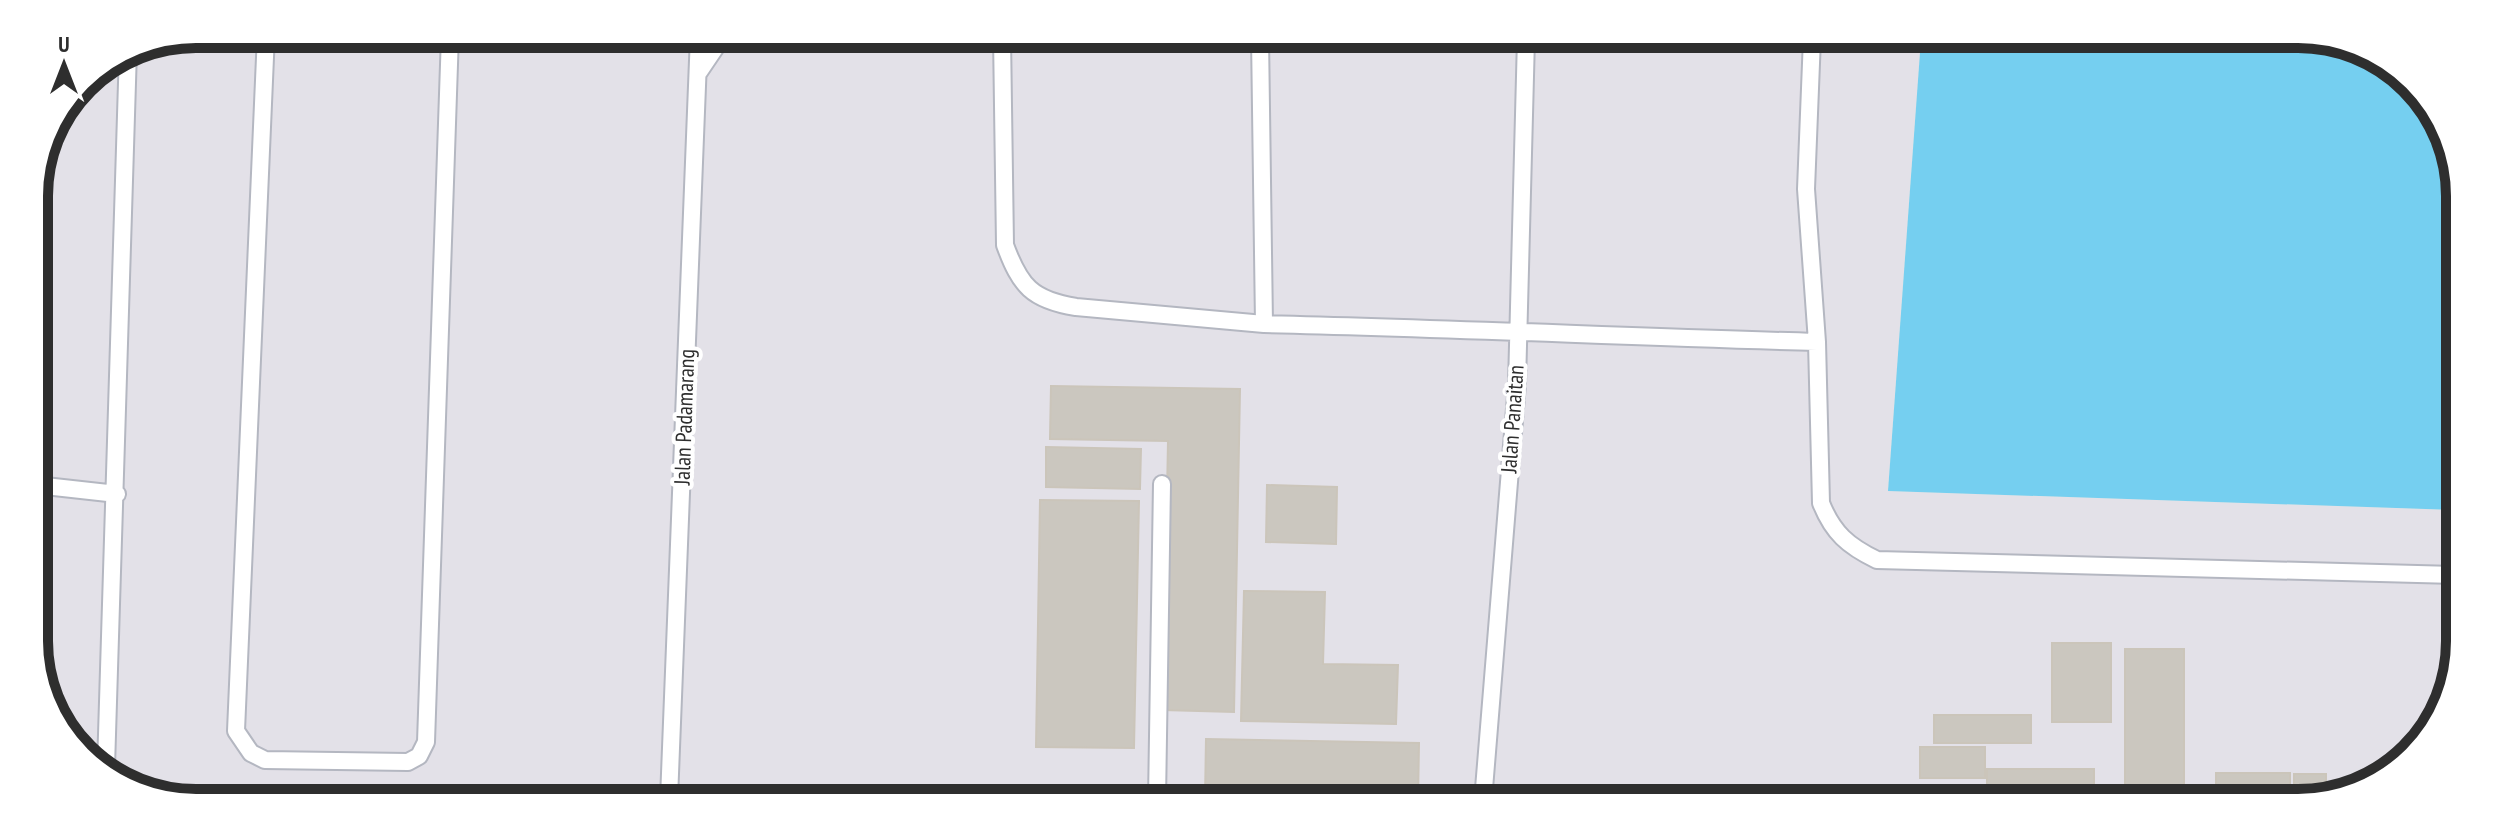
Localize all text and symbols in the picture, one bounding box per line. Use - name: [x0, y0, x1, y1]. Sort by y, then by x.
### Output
- north arrow: [24, 24, 104, 104]
- text: U: [58, 30, 70, 58]
- street label: Jalan Padamarang: [668, 349, 700, 486]
- street label: Jalan Panaitan: [1494, 364, 1530, 475]

